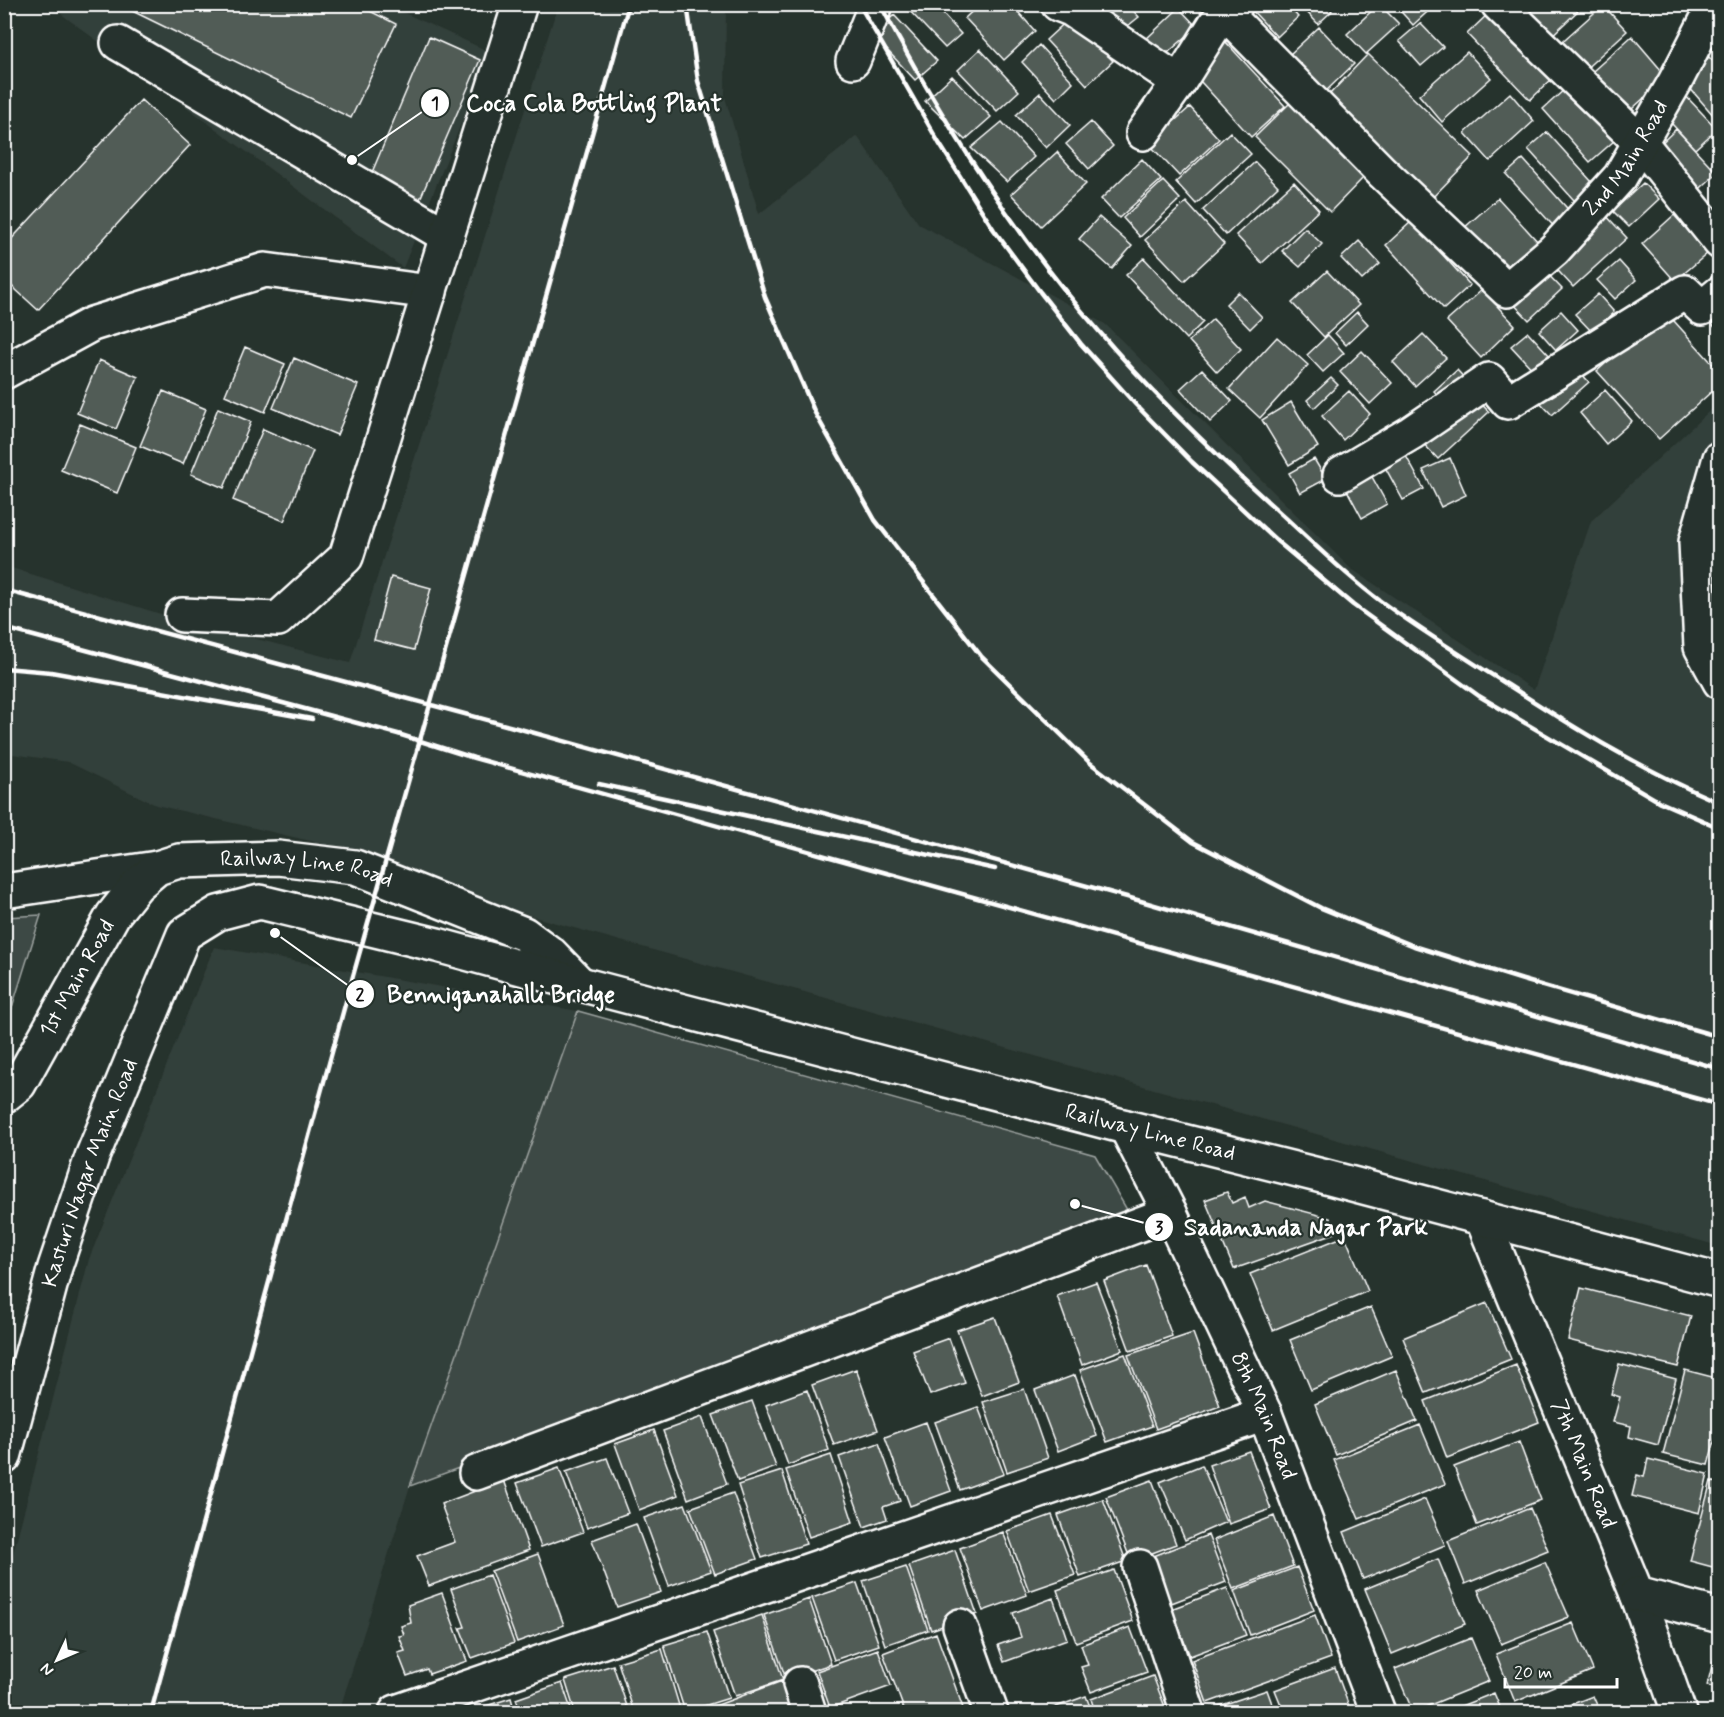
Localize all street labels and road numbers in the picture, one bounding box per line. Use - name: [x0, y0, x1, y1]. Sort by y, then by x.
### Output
- street label: 2nd Main Road: [1577, 95, 1675, 222]
- street label: Railway Line Road: [220, 843, 397, 895]
- street label: 1st Main Road: [34, 915, 122, 1042]
- street label: Kasturi Nagar Main Road: [36, 1055, 145, 1290]
- street label: Railway Line Road: [1062, 1098, 1238, 1168]
- street label: 8th Main Road: [1224, 1347, 1303, 1484]
- street label: 7th Main Road: [1544, 1395, 1622, 1533]

